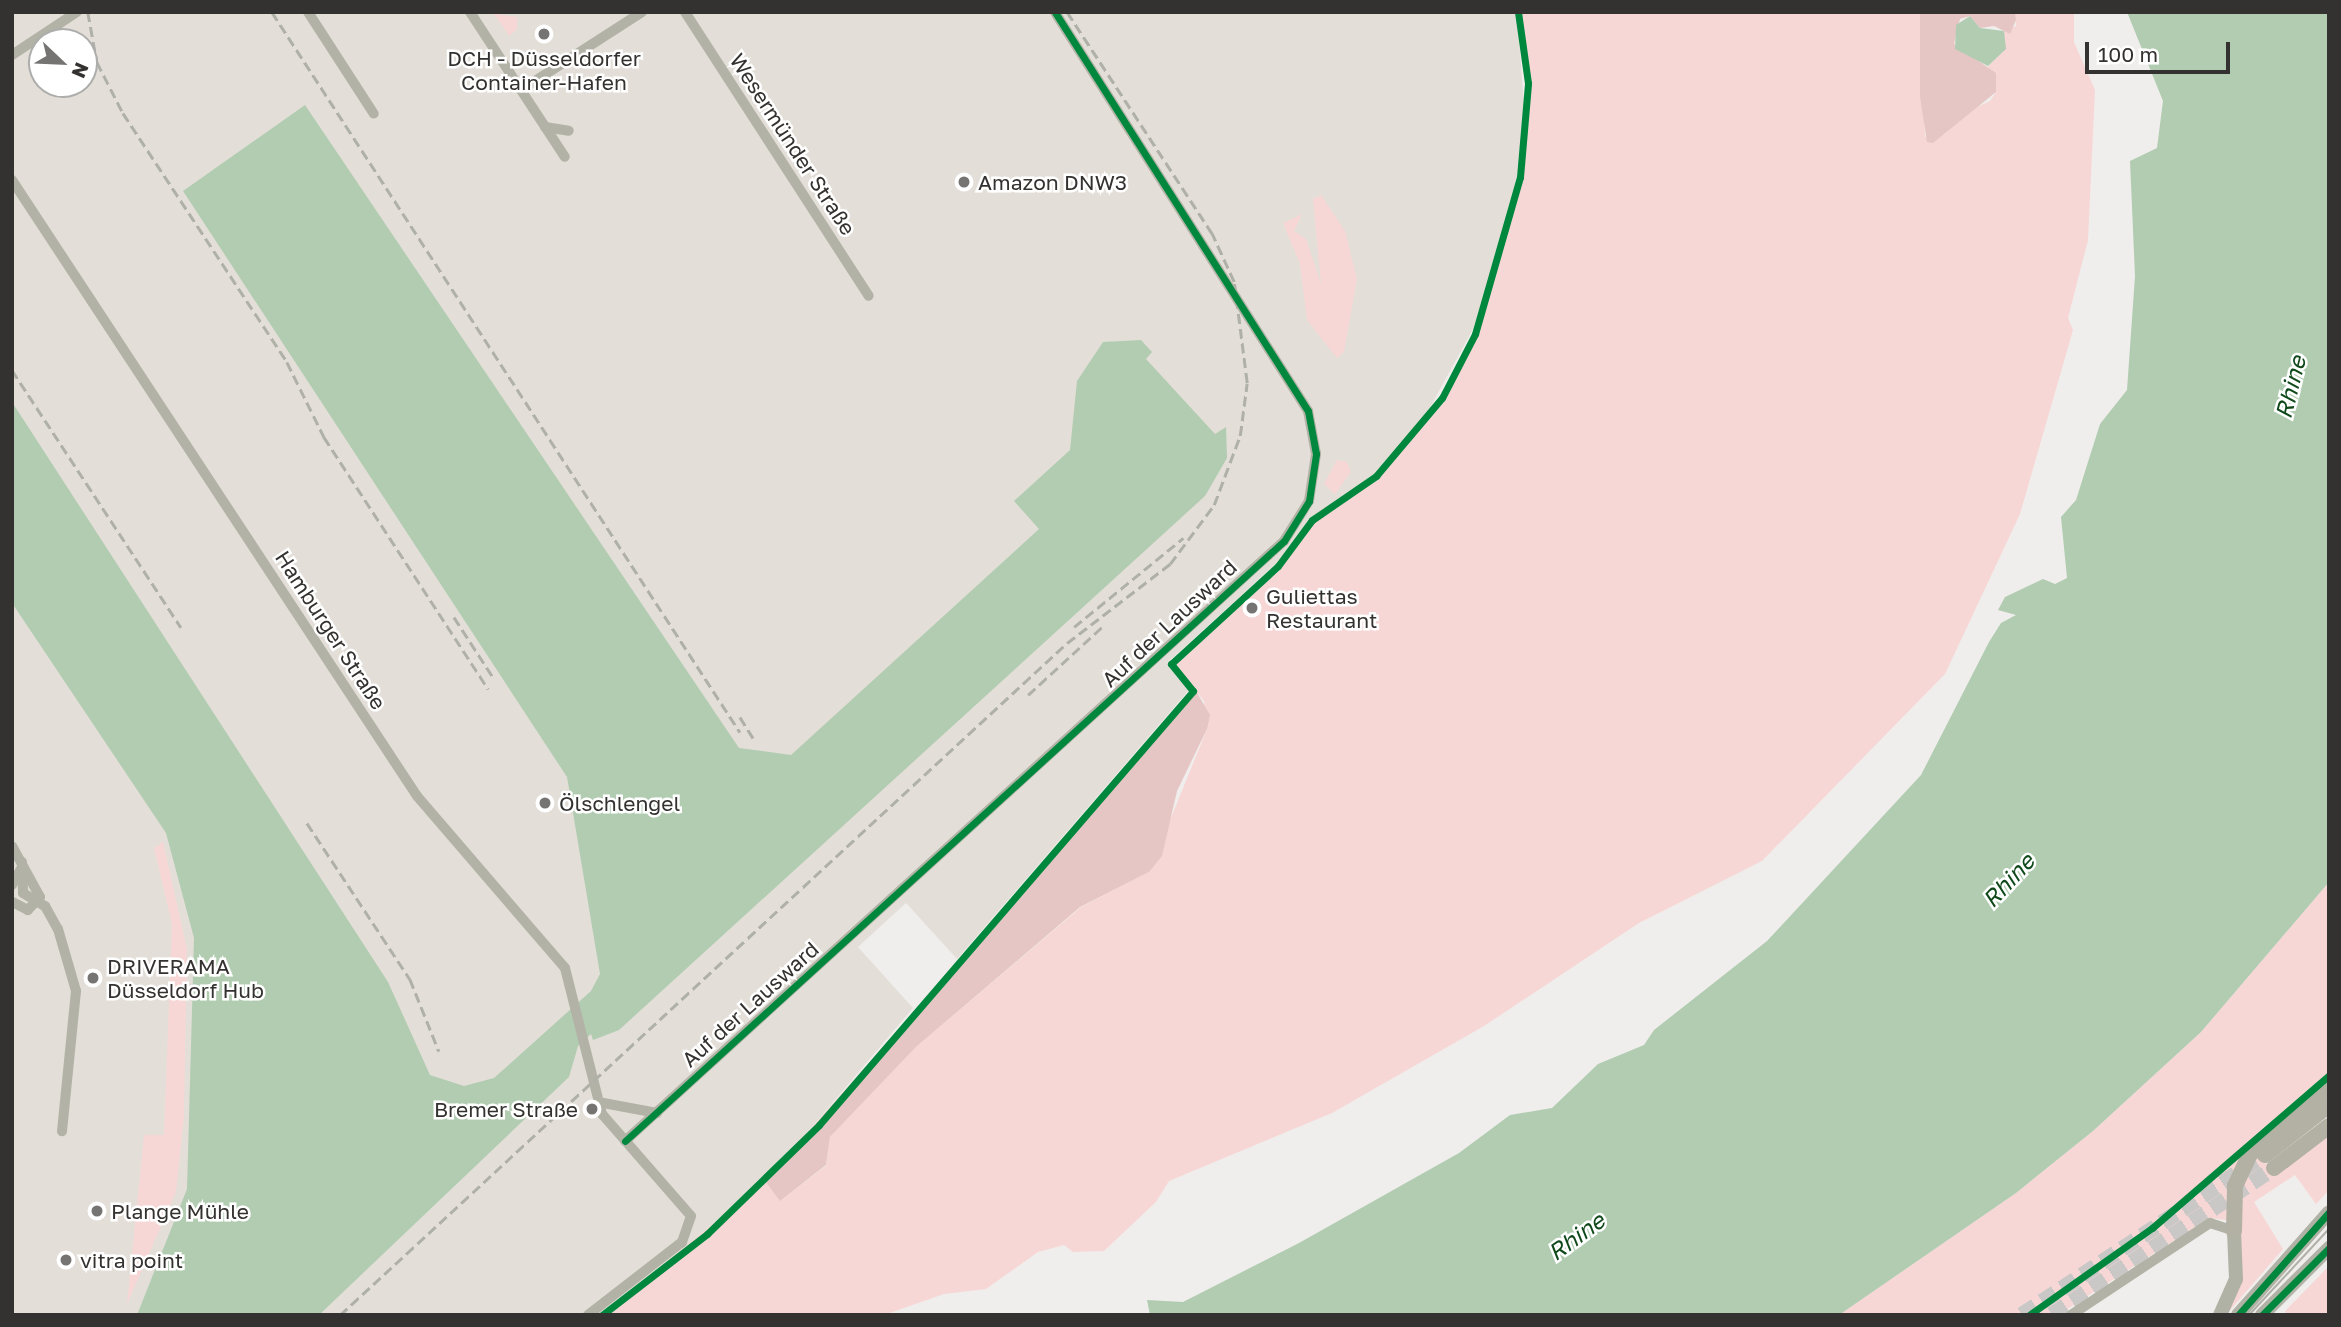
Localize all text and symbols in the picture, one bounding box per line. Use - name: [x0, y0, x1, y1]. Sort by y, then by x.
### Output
- marker: DCH - Düsseldorfer Container-Hafen: [536, 26, 552, 42]
- north arrow: [28, 28, 98, 98]
- scale bar: [2089, 28, 2234, 72]
- text: 100 m: [2098, 41, 2158, 67]
- place label: DCH - Düsseldorfer Container-Hafen: [447, 45, 641, 95]
- street label: Wesermünder Straße: [725, 49, 861, 239]
- text: N: [68, 59, 94, 82]
- place label: Amazon DNW3: [978, 169, 1127, 195]
- marker: Amazon DNW3: [956, 174, 972, 190]
- water label: Rhine: [2269, 353, 2311, 421]
- street label: Hamburger Straße: [270, 546, 392, 714]
- street label: Auf der Lausward: [1096, 554, 1242, 692]
- place label: Guliettas Restaurant: [1266, 583, 1377, 633]
- marker: Guliettas Restaurant: [1244, 600, 1260, 616]
- place label: Ölschlengel: [559, 790, 680, 816]
- marker: Ölschlengel: [537, 795, 553, 811]
- water label: Rhine: [1976, 847, 2040, 913]
- street label: Auf der Lausward: [677, 936, 823, 1072]
- place label: DRIVERAMA Düsseldorf Hub: [107, 953, 264, 1003]
- marker: DRIVERAMA Düsseldorf Hub: [85, 970, 101, 986]
- place label: Bremer Straße: [434, 1096, 578, 1122]
- marker: Bremer Straße: [584, 1101, 600, 1117]
- place label: Plange Mühle: [111, 1198, 249, 1224]
- marker: Plange Mühle: [89, 1203, 105, 1219]
- water label: Rhine: [1542, 1206, 1610, 1266]
- place label: vitra point: [80, 1247, 183, 1273]
- marker: vitra point: [58, 1252, 74, 1268]

